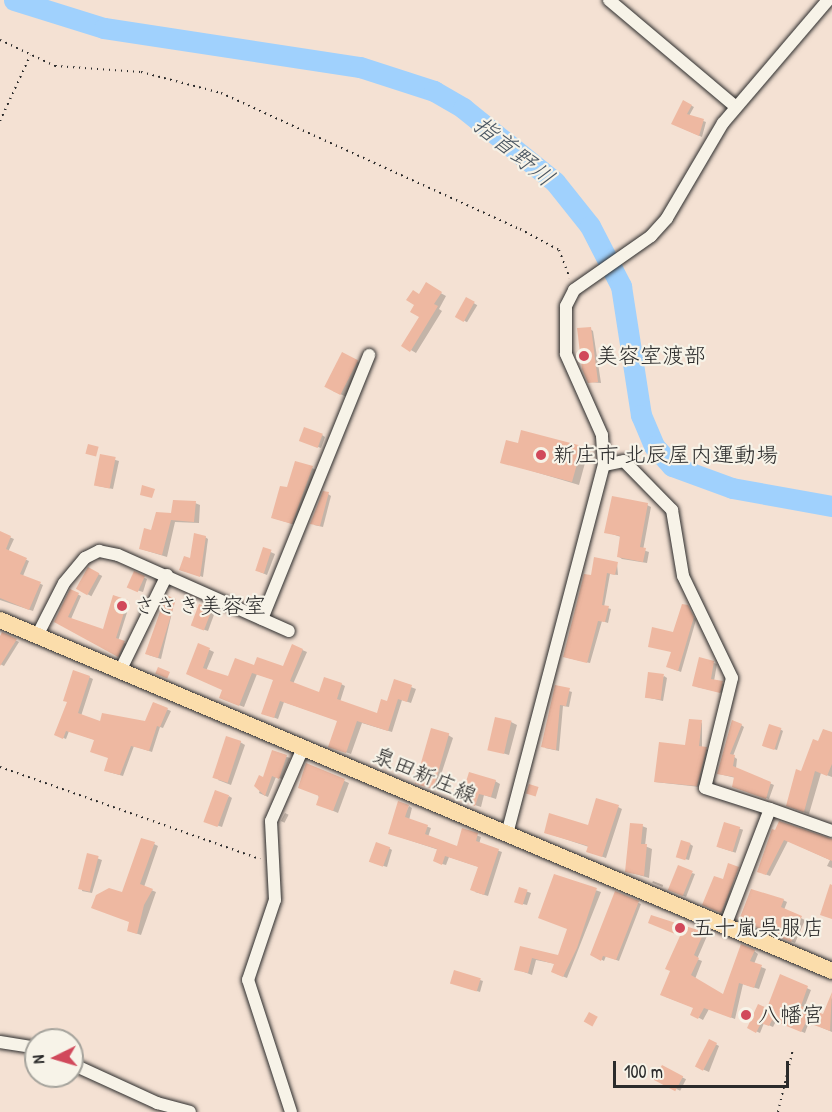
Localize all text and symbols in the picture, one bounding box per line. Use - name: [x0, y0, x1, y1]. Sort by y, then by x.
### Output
- water label: 指首野川: [468, 110, 560, 192]
- place label: 美容室渡部: [596, 343, 706, 369]
- marker: 美容室渡部: [577, 349, 591, 363]
- place label: 新庄市 北辰屋内運動場: [553, 442, 778, 468]
- marker: 新庄市 北辰屋内運動場: [534, 448, 548, 462]
- place label: ささき美容室: [134, 593, 266, 619]
- marker: ささき美容室: [115, 599, 129, 613]
- street label: 泉田新庄線: [369, 741, 481, 809]
- place label: 五十嵐呉服店: [692, 915, 824, 941]
- marker: 五十嵐呉服店: [673, 921, 687, 935]
- place label: 八幡宮: [758, 1002, 824, 1028]
- marker: 八幡宮: [739, 1008, 753, 1022]
- north arrow: [24, 1028, 84, 1088]
- scale bar: [616, 1049, 792, 1087]
- text: N: [27, 1054, 49, 1065]
- text: 100 m: [624, 1059, 663, 1084]

